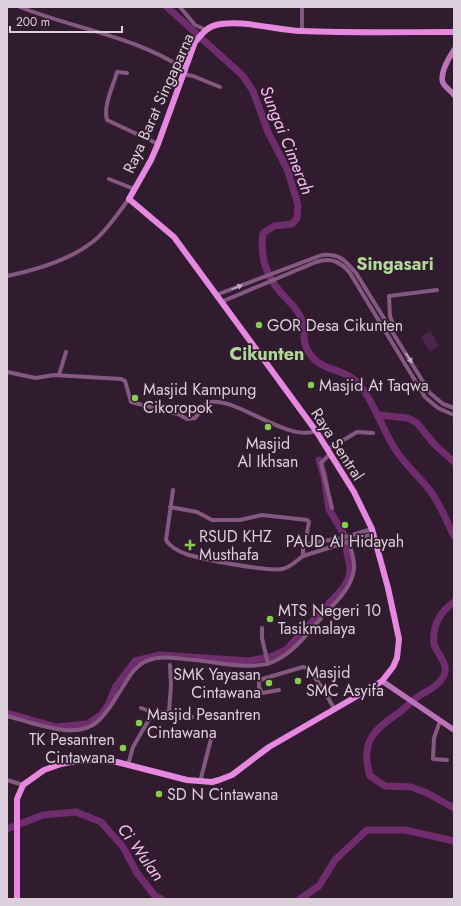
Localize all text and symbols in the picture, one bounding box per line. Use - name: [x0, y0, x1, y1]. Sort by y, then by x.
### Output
- scale bar: [10, 8, 122, 34]
- text: 200 m: [16, 13, 50, 31]
- street label: Raya Barat Singaparna: [117, 30, 200, 177]
- water label: Sungai Cimerah: [254, 82, 320, 198]
- district label: Singasari: [356, 251, 434, 277]
- one-way arrow: [232, 284, 243, 290]
- place label: GOR Desa Cikunten: [267, 314, 403, 337]
- marker: GOR Desa Cikunten: [254, 320, 264, 330]
- district label: Cikunten: [230, 341, 304, 367]
- one-way arrow: [405, 352, 412, 364]
- place label: Masjid At Taqwa: [319, 374, 429, 397]
- place label: Masjid Kampung Cikoropok: [143, 378, 256, 419]
- marker: Masjid At Taqwa: [306, 380, 316, 390]
- marker: Masjid Kampung Cikoropok: [130, 393, 140, 403]
- street label: Raya Sentral: [306, 404, 370, 485]
- marker: Masjid Al Ikhsan: [263, 422, 273, 432]
- place label: Masjid Al Ikhsan: [238, 432, 298, 473]
- marker: PAUD Al Hidayah: [340, 520, 350, 530]
- place label: RSUD KHZ Musthafa: [199, 525, 272, 566]
- place label: PAUD Al Hidayah: [286, 530, 404, 553]
- marker: RSUD KHZ Musthafa: [184, 539, 196, 551]
- place label: MTS Negeri 10 Tasikmalaya: [278, 599, 381, 640]
- marker: MTS Negeri 10 Tasikmalaya: [265, 614, 275, 624]
- place label: Masjid SMC Asyifa: [306, 661, 384, 702]
- place label: SMK Yayasan Cintawana: [173, 663, 261, 704]
- marker: Masjid SMC Asyifa: [293, 676, 303, 686]
- marker: SMK Yayasan Cintawana: [264, 678, 274, 688]
- place label: Masjid Pesantren Cintawana: [147, 703, 261, 744]
- marker: Masjid Pesantren Cintawana: [134, 718, 144, 728]
- place label: TK Pesantren Cintawana: [29, 728, 115, 769]
- marker: TK Pesantren Cintawana: [118, 743, 128, 753]
- place label: SD N Cintawana: [167, 783, 278, 806]
- marker: SD N Cintawana: [154, 789, 164, 799]
- water label: Ci Wulan: [112, 818, 170, 886]

